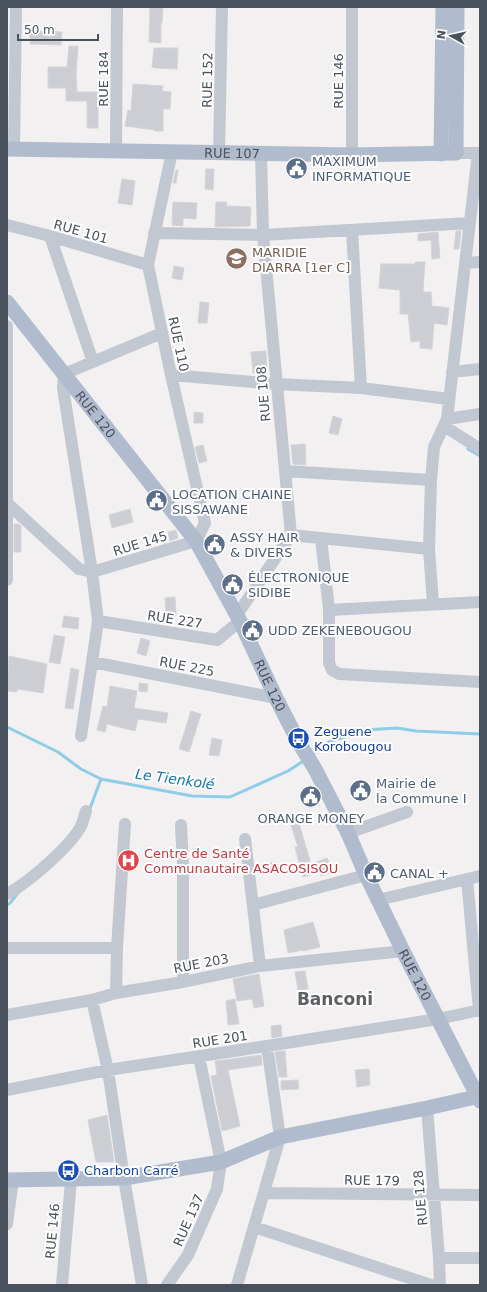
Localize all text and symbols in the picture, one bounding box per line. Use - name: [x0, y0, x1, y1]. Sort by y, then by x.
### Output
- scale bar: [18, 16, 98, 42]
- north arrow: [431, 16, 471, 56]
- text: 50 m: [24, 23, 55, 37]
- text: N: [435, 29, 449, 40]
- street label: RUE 184: [96, 51, 111, 107]
- street label: RUE 152: [200, 52, 215, 108]
- street label: RUE 146: [331, 53, 346, 109]
- street label: RUE 107: [204, 145, 260, 161]
- place label: MAXIMUM INFORMATIQUE: [312, 154, 411, 184]
- public building icon: MAXIMUM INFORMATIQUE: [284, 155, 310, 181]
- street label: RUE 101: [52, 217, 110, 246]
- place label: MARIDIE DIARRA [1er C]: [252, 245, 350, 275]
- school or university icon: MARIDIE DIARRA [1er C]: [223, 246, 249, 272]
- street label: RUE 110: [165, 315, 192, 373]
- street label: RUE 108: [254, 366, 273, 422]
- street label: RUE 120: [72, 388, 118, 441]
- place label: LOCATION CHAINE SISSAWANE: [172, 487, 291, 517]
- public building icon: LOCATION CHAINE SISSAWANE: [144, 488, 170, 514]
- street label: RUE 145: [111, 528, 169, 559]
- place label: ASSY HAIR & DIVERS: [230, 530, 299, 560]
- public building icon: ASSY HAIR & DIVERS: [202, 531, 228, 557]
- place label: ÉLECTRONIQUE SIDIBE: [248, 570, 349, 600]
- public building icon: ÉLECTRONIQUE SIDIBE: [219, 571, 245, 597]
- street label: RUE 227: [146, 608, 204, 631]
- public building icon: UDD ZEKENEBOUGOU: [240, 617, 266, 643]
- place label: UDD ZEKENEBOUGOU: [268, 623, 412, 638]
- street label: RUE 225: [158, 654, 216, 679]
- street label: RUE 120: [251, 657, 289, 714]
- place label: Zeguene Korobougou: [314, 724, 392, 754]
- bus stop icon: Zeguene Korobougou: [286, 725, 312, 751]
- water label: Le Tienkolé: [134, 766, 216, 793]
- place label: Mairie de la Commune I: [376, 776, 467, 806]
- public building icon: Mairie de la Commune I: [348, 777, 374, 803]
- public building icon: ORANGE MONEY: [298, 783, 324, 809]
- place label: ORANGE MONEY: [257, 811, 365, 826]
- place label: Centre de Santé Communautaire ASACOSISOU: [144, 846, 338, 876]
- hospital icon: Centre de Santé Communautaire ASACOSISOU: [115, 847, 141, 873]
- public building icon: CANAL +: [362, 860, 388, 886]
- place label: CANAL +: [390, 866, 449, 881]
- street label: RUE 120: [395, 947, 434, 1003]
- street label: RUE 203: [172, 951, 230, 976]
- district label: Banconi: [297, 989, 373, 1009]
- street label: RUE 201: [191, 1028, 249, 1051]
- bus stop icon: Charbon Carré: [55, 1157, 81, 1183]
- place label: Charbon Carré: [84, 1163, 178, 1178]
- street label: RUE 128: [411, 1170, 430, 1226]
- street label: RUE 179: [344, 1173, 400, 1188]
- street label: RUE 137: [170, 1192, 207, 1249]
- street label: RUE 146: [43, 1203, 62, 1259]

